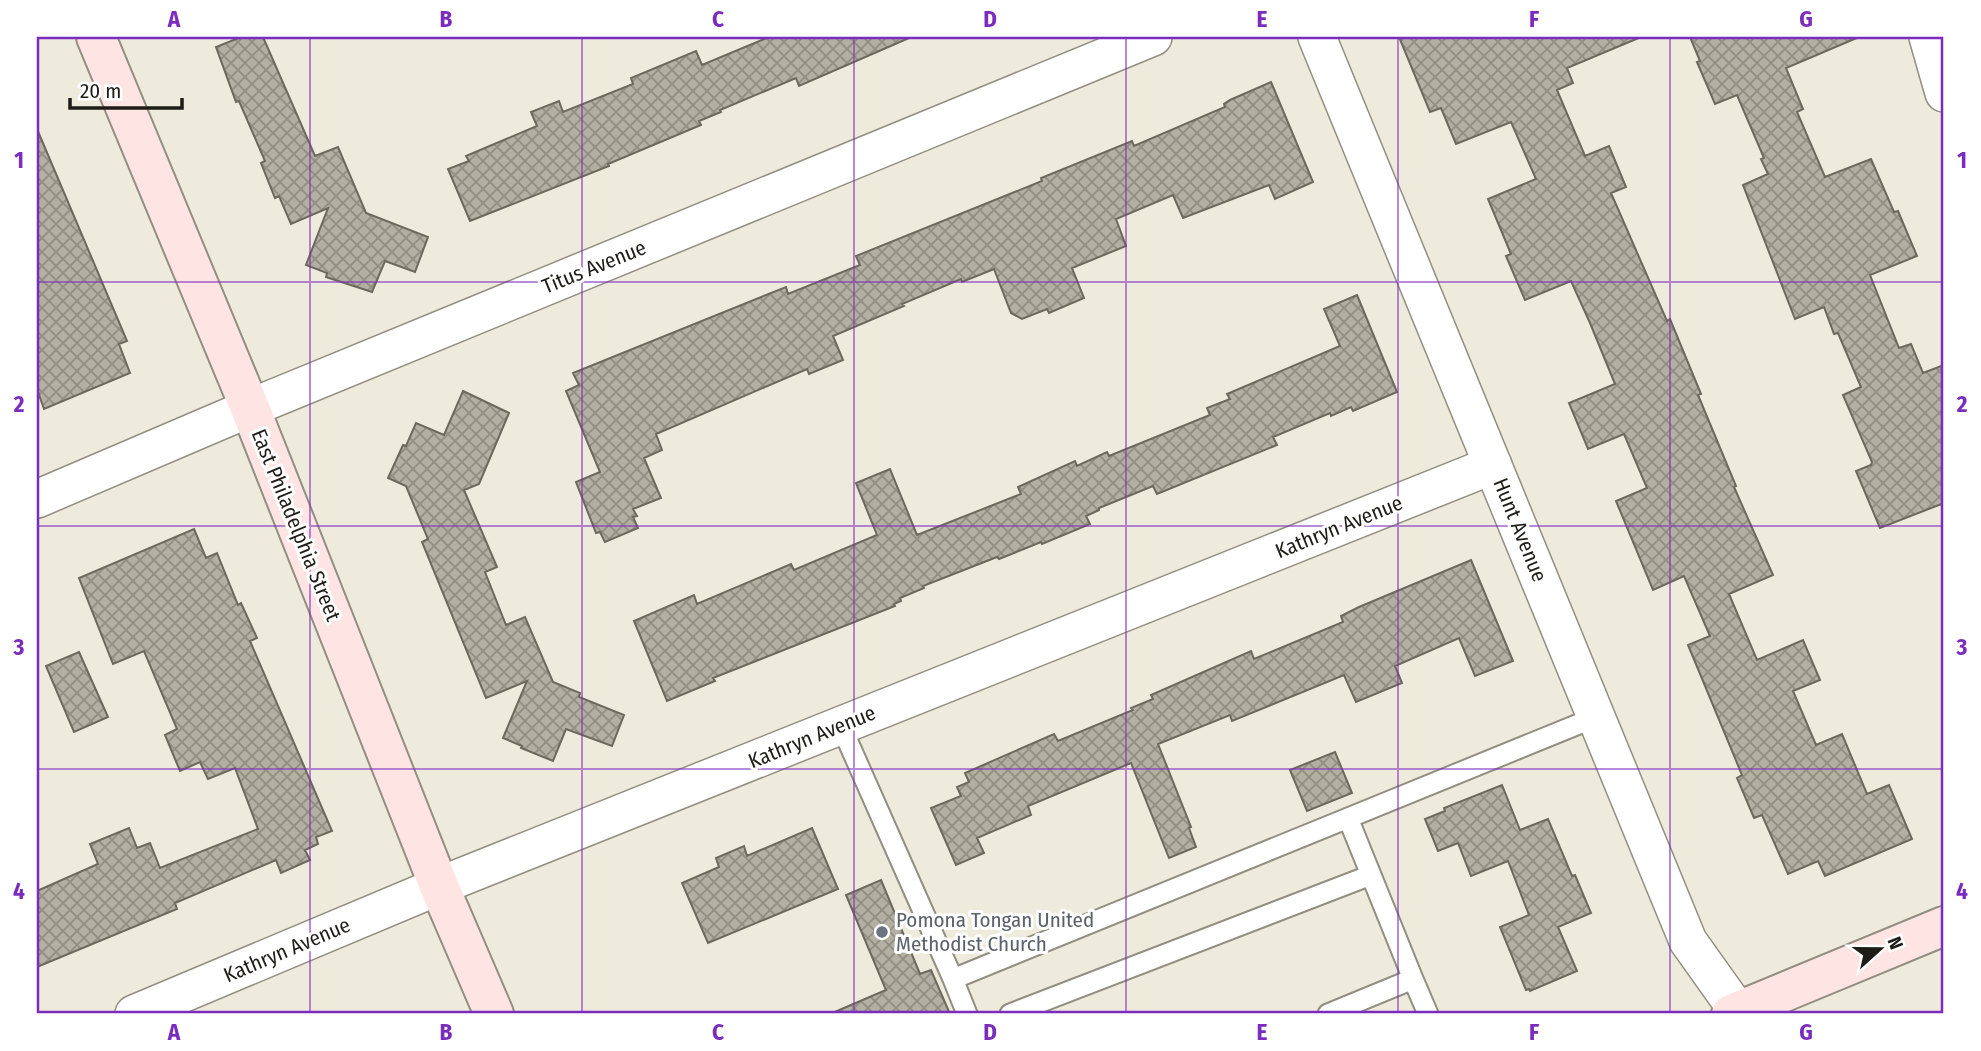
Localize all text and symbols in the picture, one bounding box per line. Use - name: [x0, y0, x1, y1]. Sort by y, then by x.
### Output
- text: A: [167, 5, 181, 33]
- text: B: [440, 5, 453, 33]
- text: C: [712, 5, 724, 33]
- text: D: [983, 5, 997, 33]
- text: E: [1257, 5, 1268, 33]
- text: F: [1529, 5, 1539, 33]
- text: G: [1799, 5, 1813, 33]
- scale bar: [70, 66, 182, 110]
- text: 20 m: [80, 78, 121, 104]
- text: 1: [14, 146, 24, 174]
- text: 1: [1957, 146, 1967, 174]
- street label: Titus Avenue: [538, 234, 650, 300]
- text: 2: [13, 390, 25, 418]
- text: 2: [1956, 390, 1968, 418]
- street label: East Philadelphia Street: [246, 425, 346, 625]
- street label: Hunt Avenue: [1487, 474, 1553, 586]
- street label: Kathryn Avenue: [1272, 490, 1406, 564]
- text: 3: [13, 633, 25, 661]
- text: 3: [1956, 633, 1968, 661]
- street label: Kathryn Avenue: [745, 700, 879, 774]
- text: 4: [13, 877, 25, 905]
- text: 4: [1956, 877, 1968, 905]
- place label: Pomona Tongan United Methodist Church: [896, 907, 1094, 957]
- street label: Kathryn Avenue: [220, 912, 354, 988]
- north arrow: [1844, 914, 1914, 984]
- marker: Pomona Tongan United Methodist Church: [874, 924, 890, 940]
- text: N: [1883, 934, 1908, 953]
- text: A: [167, 1018, 181, 1046]
- text: B: [440, 1018, 453, 1046]
- text: C: [712, 1018, 724, 1046]
- text: D: [983, 1018, 997, 1046]
- text: E: [1257, 1018, 1268, 1046]
- text: F: [1529, 1018, 1539, 1046]
- text: G: [1799, 1018, 1813, 1046]

